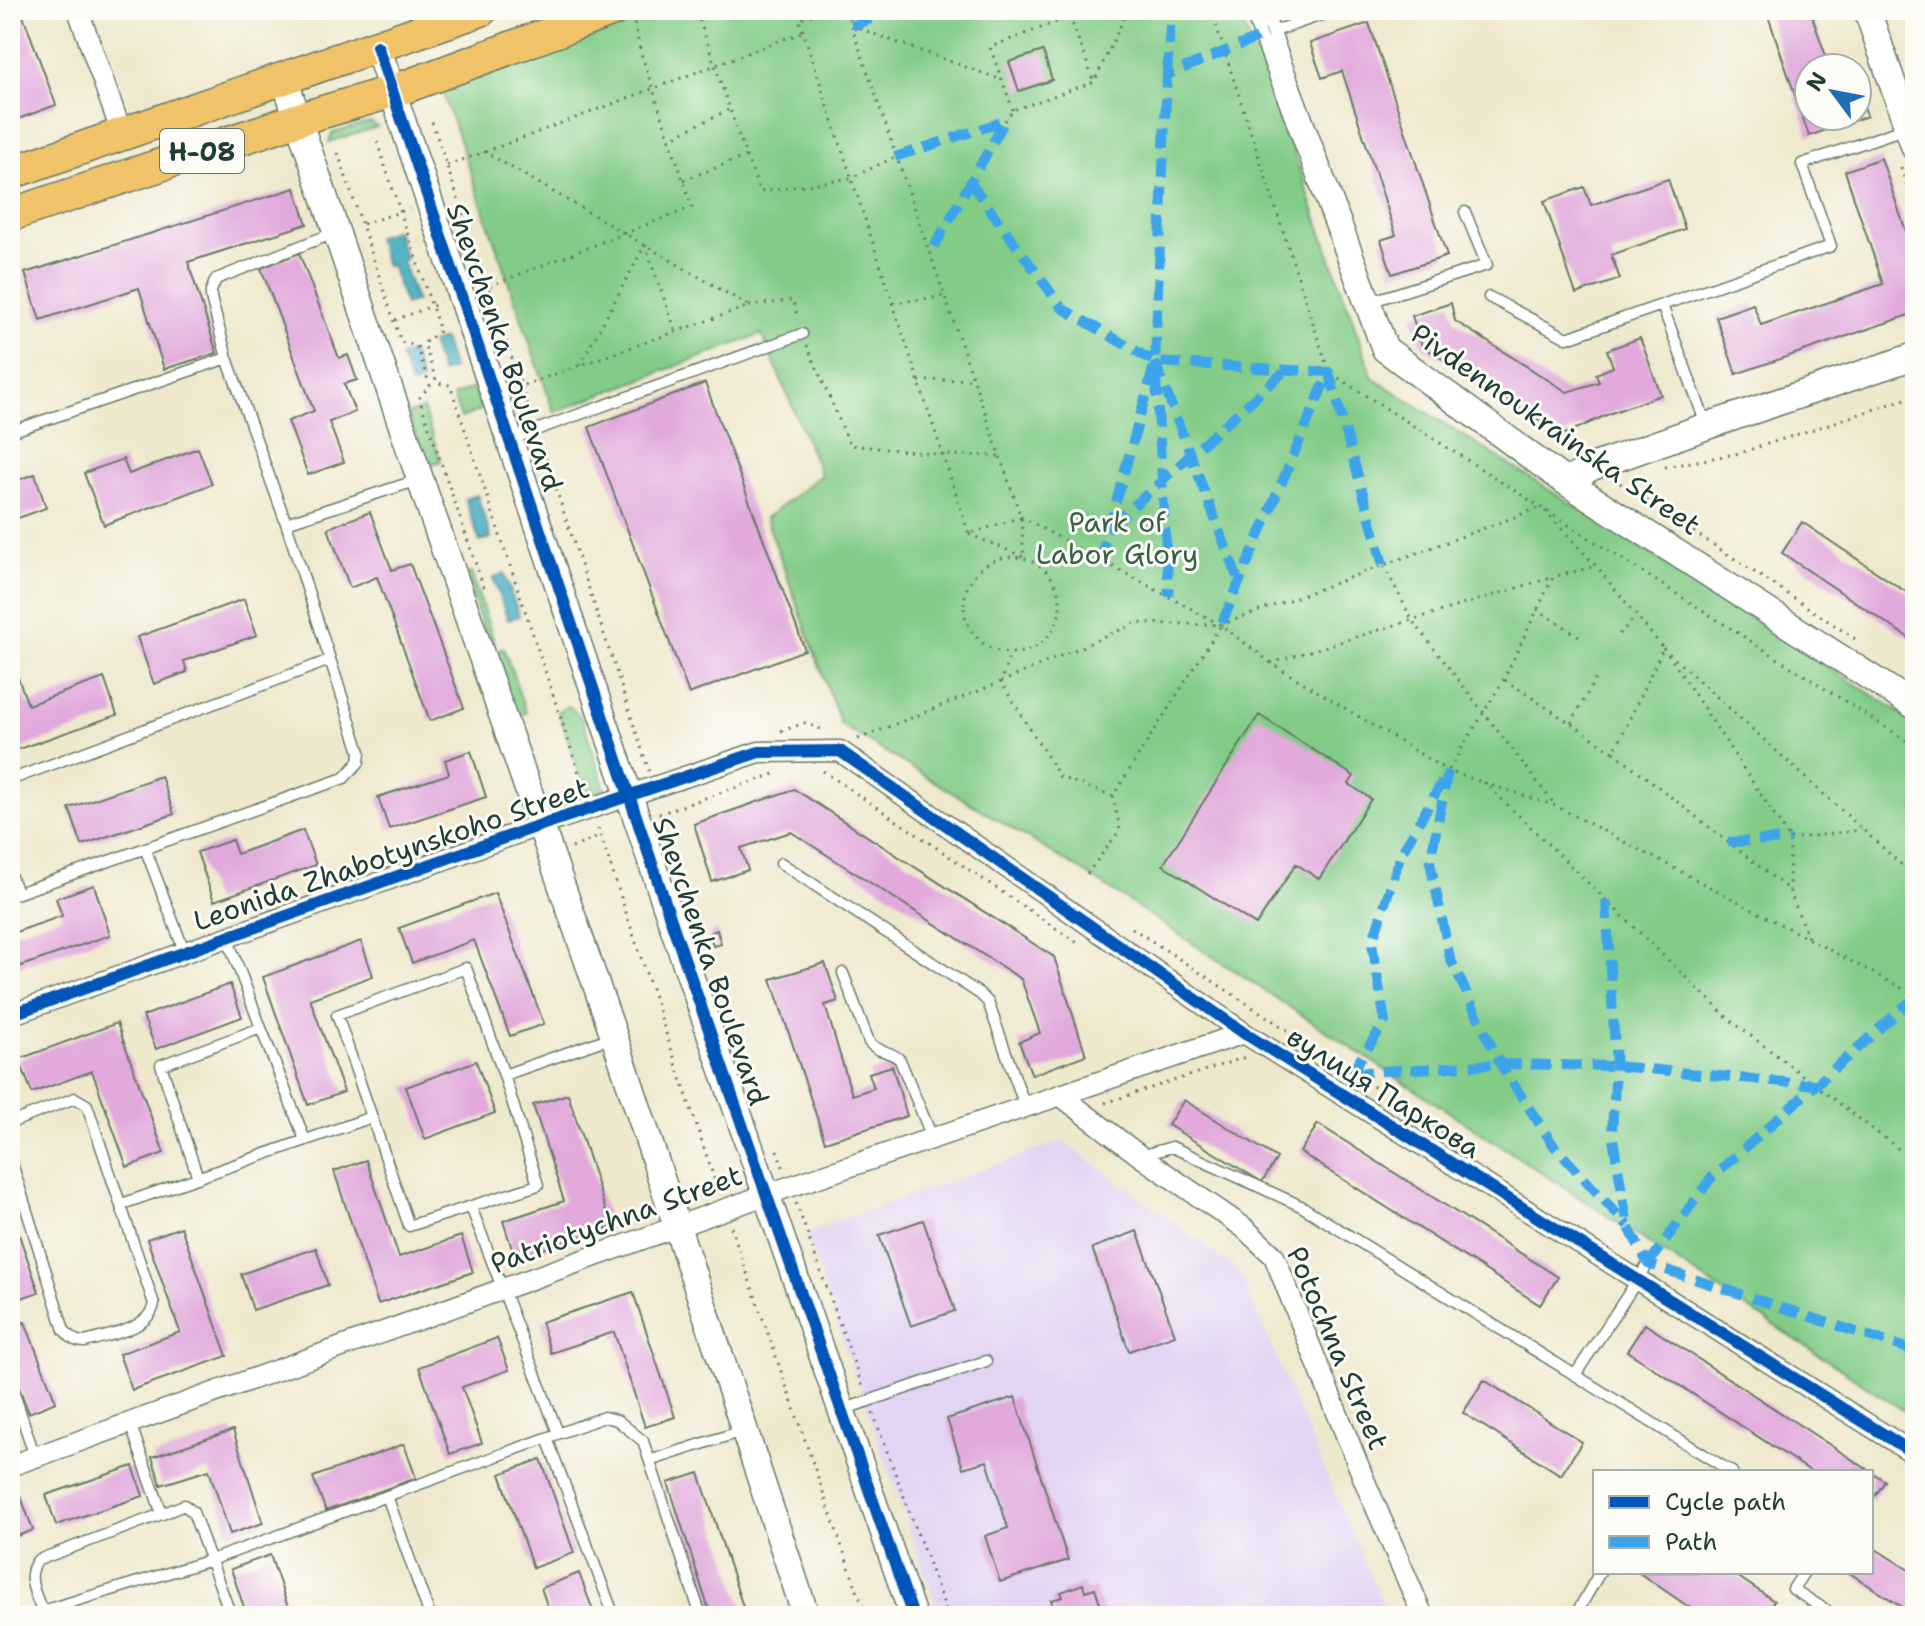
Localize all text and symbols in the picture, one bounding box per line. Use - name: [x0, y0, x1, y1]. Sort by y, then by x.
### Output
- north arrow: [1793, 52, 1873, 132]
- text: N: [1800, 67, 1833, 97]
- road number: Н-08: [160, 129, 244, 173]
- street label: Shevchenka Boulevard: [438, 198, 572, 496]
- street label: Pivdennoukrainska Street: [1404, 314, 1708, 544]
- park label: Park of Labor Glory: [1036, 503, 1198, 573]
- street label: Leonida Zhabotynskoho Street: [188, 768, 594, 940]
- street label: Shevchenka Boulevard: [644, 812, 778, 1110]
- street label: вулиця Паркова: [1280, 1017, 1488, 1167]
- street label: Patriotychna Street: [485, 1156, 747, 1282]
- street label: Potochna Street: [1278, 1240, 1398, 1456]
- legend: [1593, 1470, 1873, 1574]
- text: Cycle path: [1665, 1486, 1786, 1518]
- text: Path: [1665, 1526, 1717, 1558]

